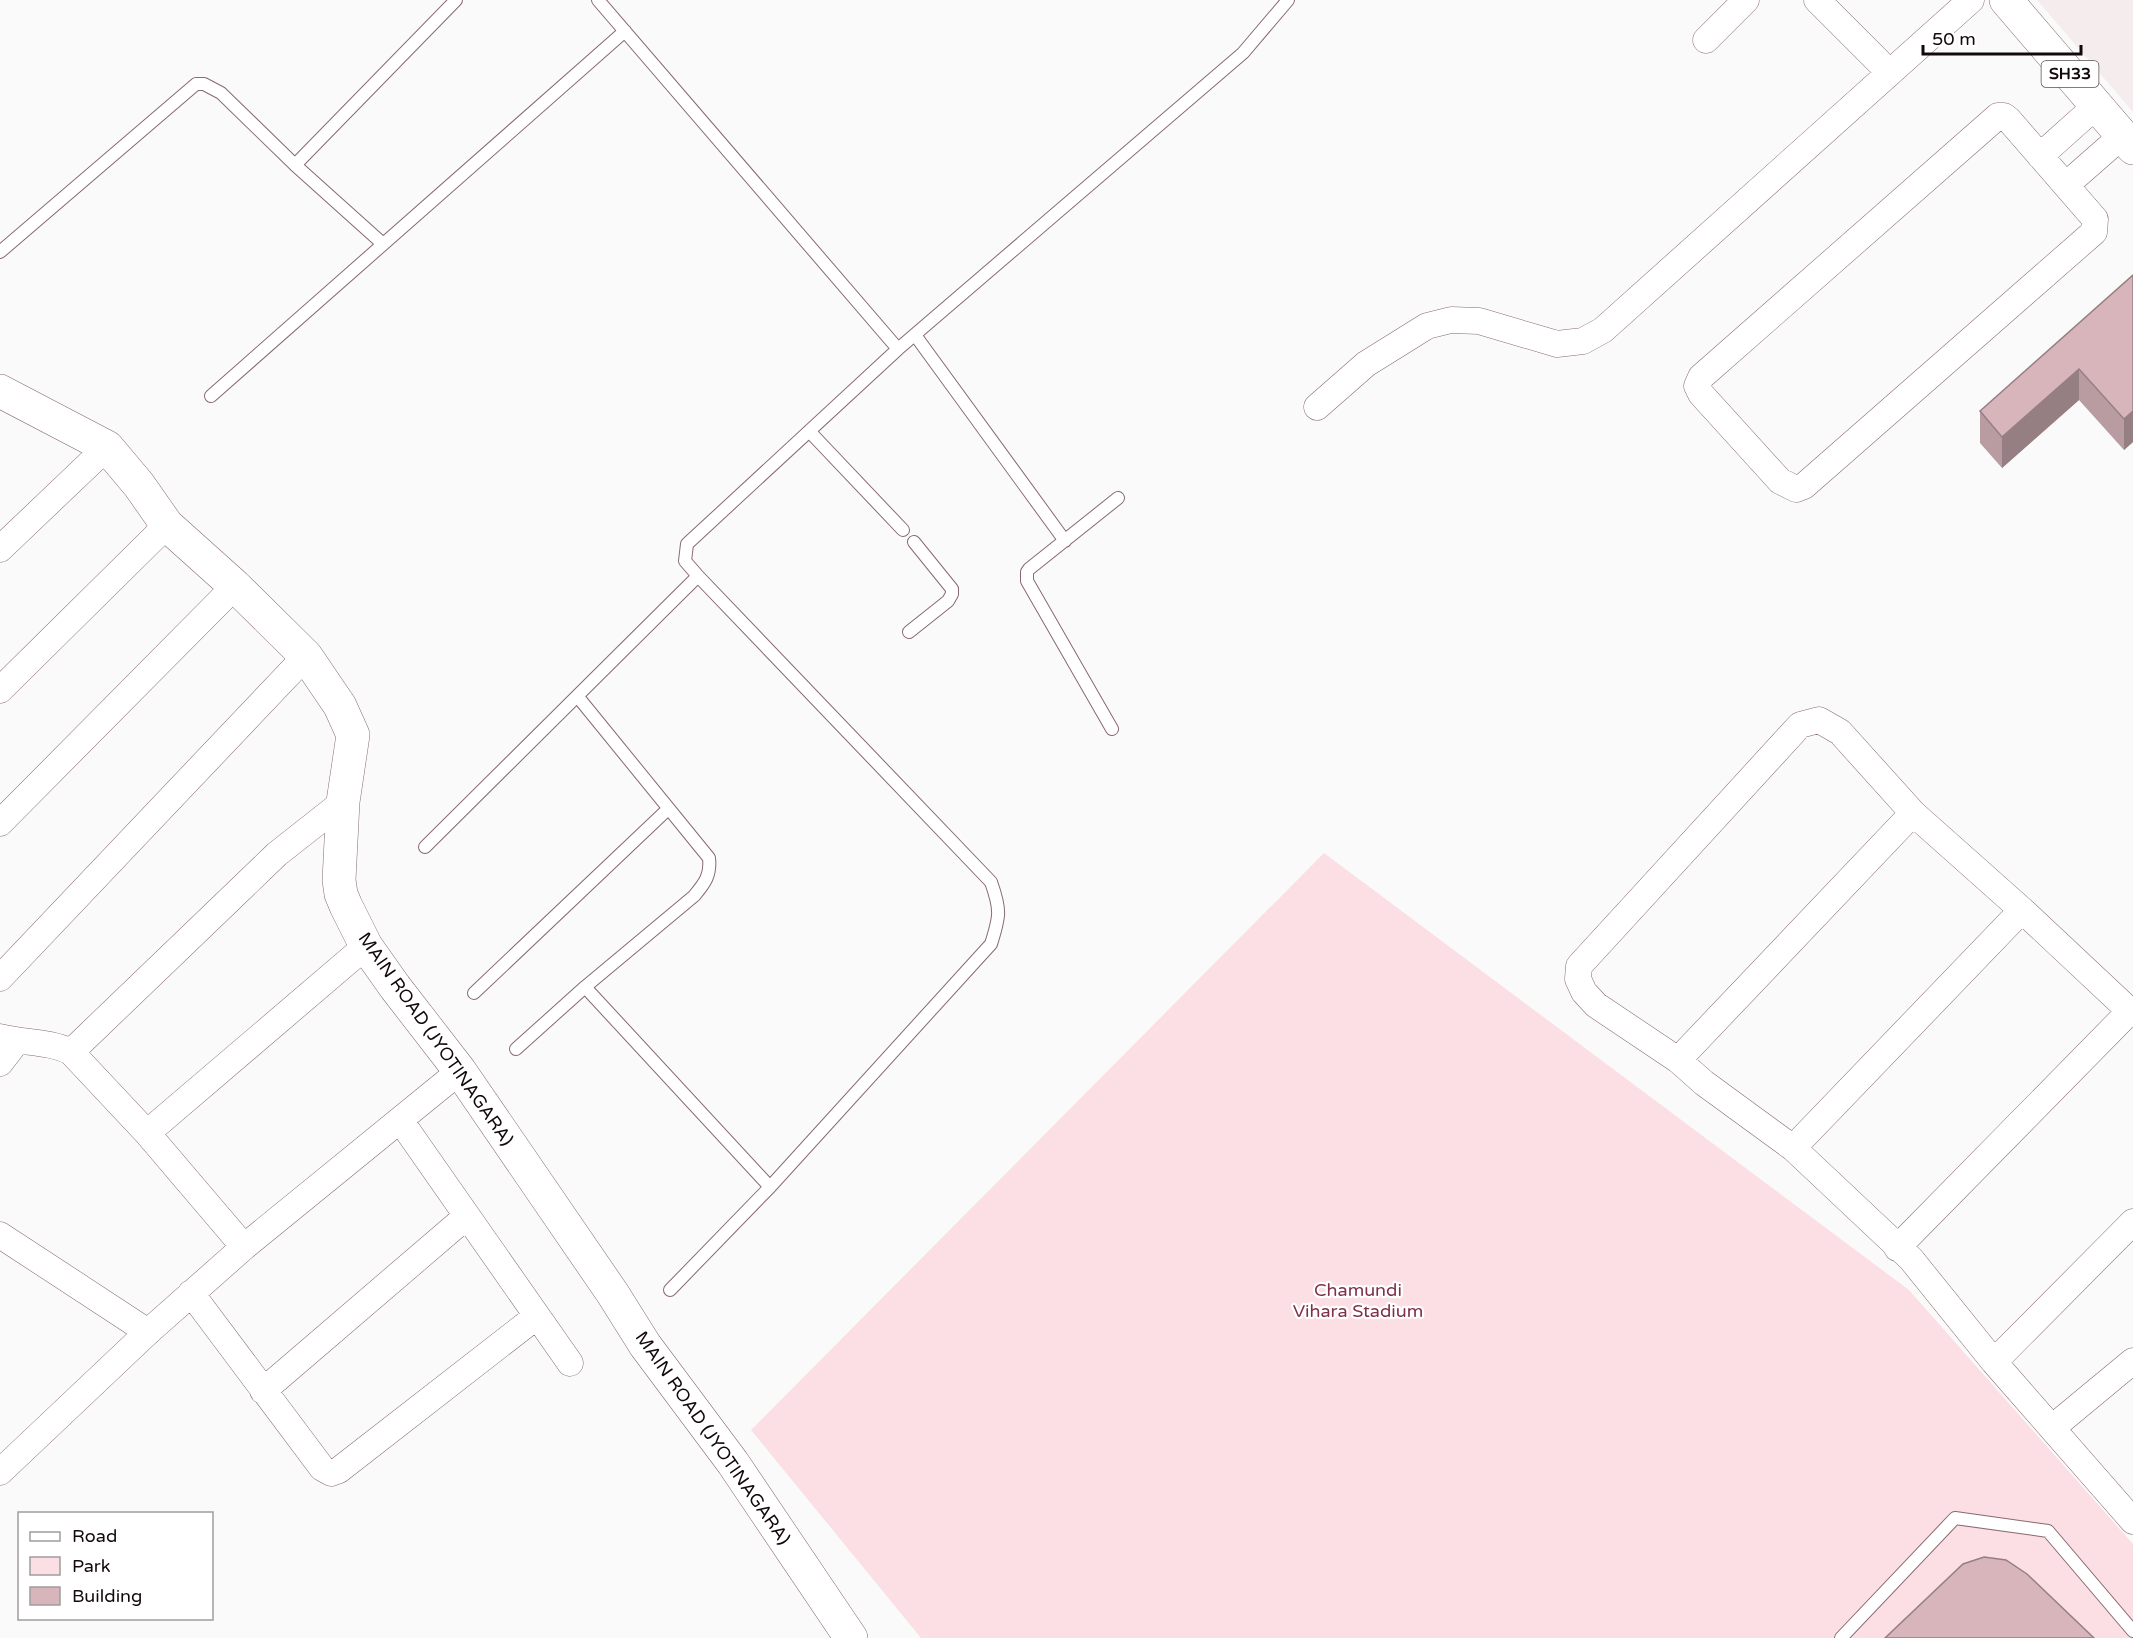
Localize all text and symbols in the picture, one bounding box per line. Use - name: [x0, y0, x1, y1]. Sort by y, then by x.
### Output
- scale bar: [1923, 18, 2080, 56]
- text: 50 m: [1932, 28, 1976, 50]
- road number: SH33: [2042, 61, 2098, 87]
- street label: MAIN ROAD (JYOTINAGARA): [354, 928, 518, 1150]
- park label: Chamundi Vihara Stadium: [1293, 1279, 1423, 1322]
- street label: MAIN ROAD (JYOTINAGARA): [631, 1327, 795, 1549]
- legend: [18, 1512, 213, 1620]
- text: Road: [72, 1525, 117, 1547]
- text: Park: [72, 1555, 111, 1577]
- text: Building: [72, 1585, 142, 1607]

